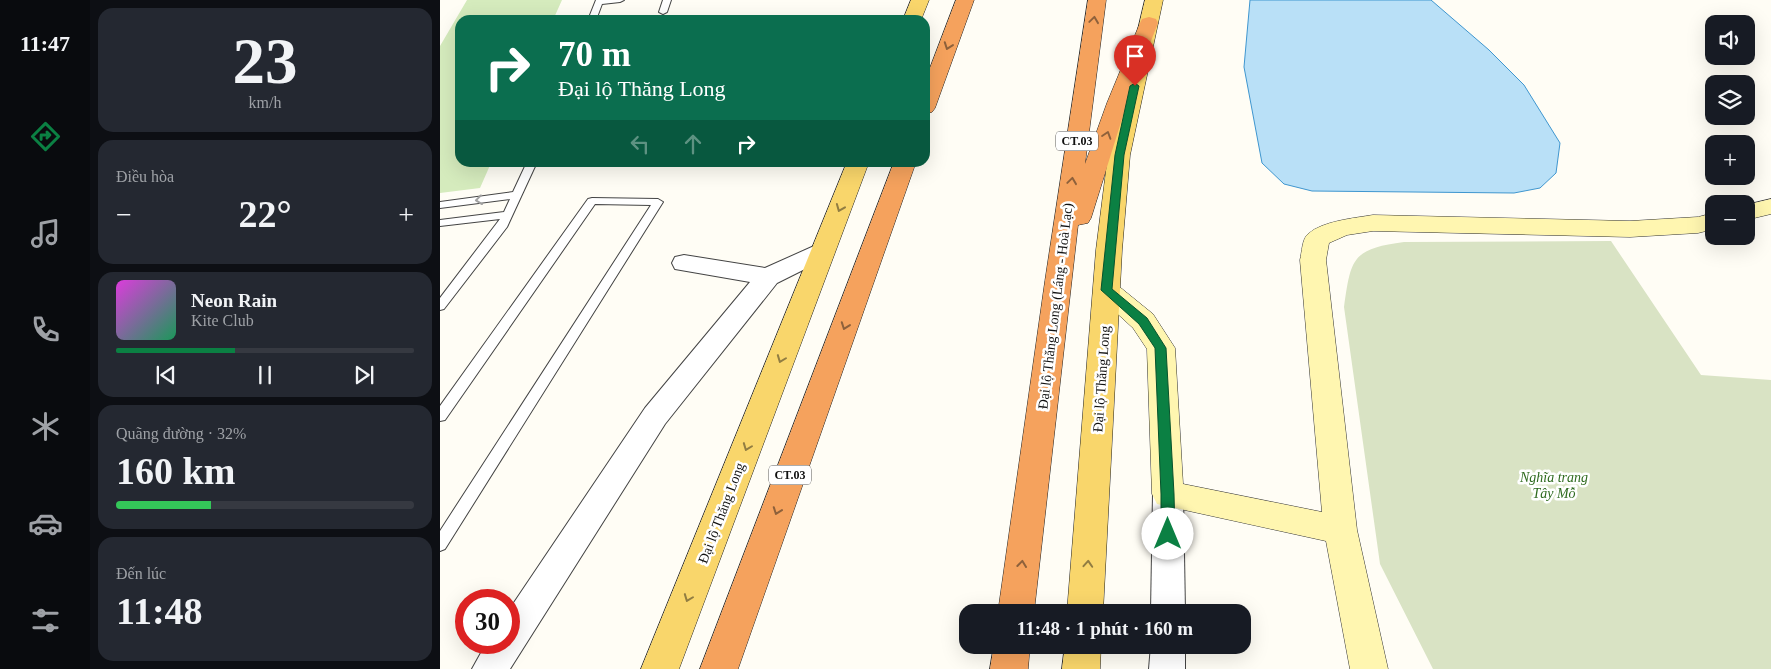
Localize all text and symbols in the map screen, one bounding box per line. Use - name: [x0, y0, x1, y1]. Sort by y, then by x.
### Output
- one-way arrow: [1088, 15, 1099, 23]
- map controls: [1705, 15, 1755, 245]
- button: sound: [1705, 15, 1755, 65]
- text: 23: [233, 25, 298, 97]
- text: 11:47: [20, 31, 70, 56]
- icon: right: [475, 35, 540, 100]
- text: 70 m: [558, 35, 631, 74]
- pin: [1114, 35, 1156, 86]
- one-way arrow: [944, 41, 954, 50]
- icon: arrive: [1121, 42, 1149, 70]
- button: layers: [1705, 75, 1755, 125]
- text: Đại lộ Thăng Long: [558, 76, 726, 101]
- text: km/h: [249, 94, 281, 111]
- icon: directions: [28, 119, 63, 154]
- icon: left: [626, 130, 654, 158]
- icon: ahead: [679, 130, 707, 158]
- icon: right: [732, 130, 760, 158]
- one-way arrow: [1101, 131, 1111, 140]
- road number: CT.03: [1056, 132, 1098, 150]
- button: +: [1705, 135, 1755, 185]
- text: Điều hòa: [116, 168, 174, 185]
- one-way arrow: [1066, 176, 1077, 184]
- text: 22°: [238, 193, 292, 235]
- one-way arrow: [474, 194, 482, 205]
- button: −: [1705, 195, 1755, 245]
- text: −: [116, 199, 132, 230]
- text: +: [398, 199, 414, 230]
- street label: Đại lộ Thăng Long (Láng - Hoà Lạc): [1035, 202, 1077, 410]
- one-way arrow: [836, 203, 846, 212]
- icon: music: [28, 216, 63, 251]
- text: Neon Rain: [191, 290, 277, 311]
- icon: phone: [28, 312, 63, 347]
- text: Kite Club: [191, 312, 254, 329]
- one-way arrow: [841, 321, 851, 330]
- street label: Đại lộ Thăng Long: [1090, 325, 1113, 433]
- one-way arrow: [776, 354, 787, 363]
- icon: previous: [152, 361, 180, 389]
- icon: pause: [251, 361, 279, 389]
- icon: next: [350, 361, 378, 389]
- icon: climate: [28, 409, 63, 444]
- text: Quãng đường · 32%: [116, 425, 246, 442]
- one-way arrow: [742, 442, 753, 451]
- text: 160 km: [116, 450, 235, 492]
- street label: Đại lộ Thăng Long: [695, 461, 748, 566]
- road number: CT.03: [769, 466, 811, 484]
- park label: Nghĩa trang Tây Mỗ: [1519, 470, 1588, 501]
- icon: car: [28, 506, 63, 541]
- one-way arrow: [773, 507, 783, 515]
- position arrow: [1141, 507, 1193, 559]
- one-way arrow: [1016, 560, 1027, 568]
- one-way arrow: [1083, 560, 1094, 568]
- text: Đến lúc: [116, 565, 166, 582]
- speed limit sign: 30: [455, 589, 520, 654]
- text: 11:48: [116, 590, 203, 632]
- one-way arrow: [683, 594, 693, 602]
- icon: filters: [28, 603, 63, 638]
- text: 11:48 · 1 phút · 160 m: [1017, 618, 1193, 639]

